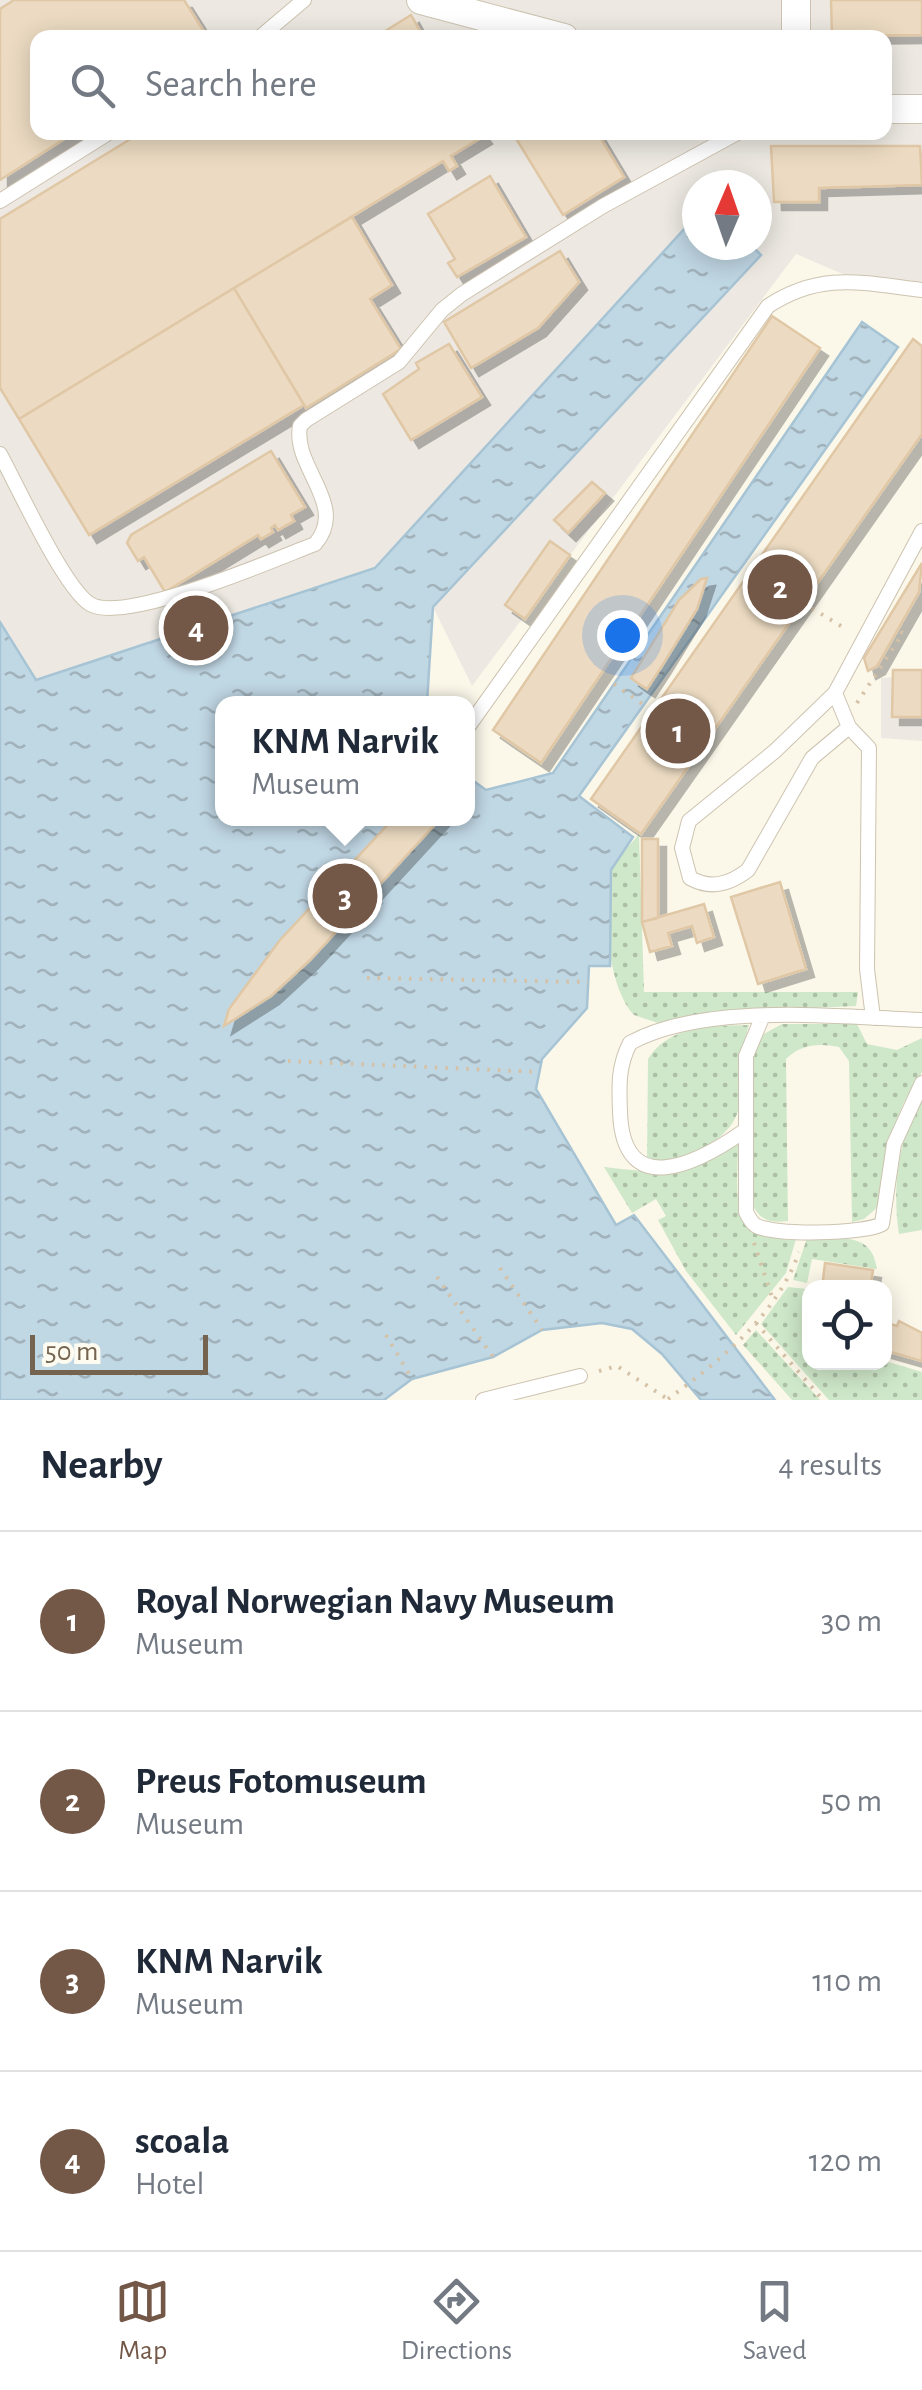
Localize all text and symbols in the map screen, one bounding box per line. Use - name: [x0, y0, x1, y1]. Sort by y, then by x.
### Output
- search box: [30, 30, 892, 140]
- icon: search: [65, 58, 120, 113]
- text: Search here: [145, 66, 317, 104]
- north arrow: [682, 170, 772, 260]
- pin: 2: [748, 550, 812, 624]
- pin: 4: [164, 590, 228, 666]
- your location: [597, 610, 648, 661]
- pin: 1: [646, 694, 710, 768]
- popup: [215, 696, 475, 826]
- text: KNM Narvik: [251, 723, 439, 761]
- text: Museum: [251, 768, 360, 800]
- pin: 3: [312, 858, 378, 934]
- map controls: [802, 1280, 892, 1370]
- button: locate: [802, 1280, 892, 1370]
- scale bar: [30, 1330, 208, 1374]
- text: 50 m: [45, 1338, 99, 1366]
- text: Nearby: [40, 1444, 163, 1486]
- text: 4 results: [778, 1449, 882, 1481]
- text: Royal Norwegian Navy Museum: [135, 1583, 615, 1621]
- text: 1: [67, 1605, 78, 1637]
- text: 30 m: [821, 1605, 882, 1637]
- text: Museum: [135, 1628, 244, 1660]
- text: Preus Fotomuseum: [135, 1763, 427, 1801]
- text: 2: [65, 1785, 80, 1817]
- text: 50 m: [821, 1785, 882, 1817]
- text: Museum: [135, 1808, 244, 1840]
- text: KNM Narvik: [135, 1943, 323, 1981]
- text: 3: [66, 1965, 79, 1997]
- text: 110 m: [812, 1965, 882, 1997]
- text: Museum: [135, 1988, 244, 2020]
- text: scoala: [135, 2123, 230, 2161]
- text: 4: [64, 2145, 81, 2177]
- text: 120 m: [809, 2145, 882, 2177]
- text: Hotel: [135, 2168, 204, 2200]
- tab: Map: [115, 2274, 170, 2368]
- tab: Directions: [401, 2274, 512, 2368]
- tab: Saved: [743, 2274, 807, 2368]

